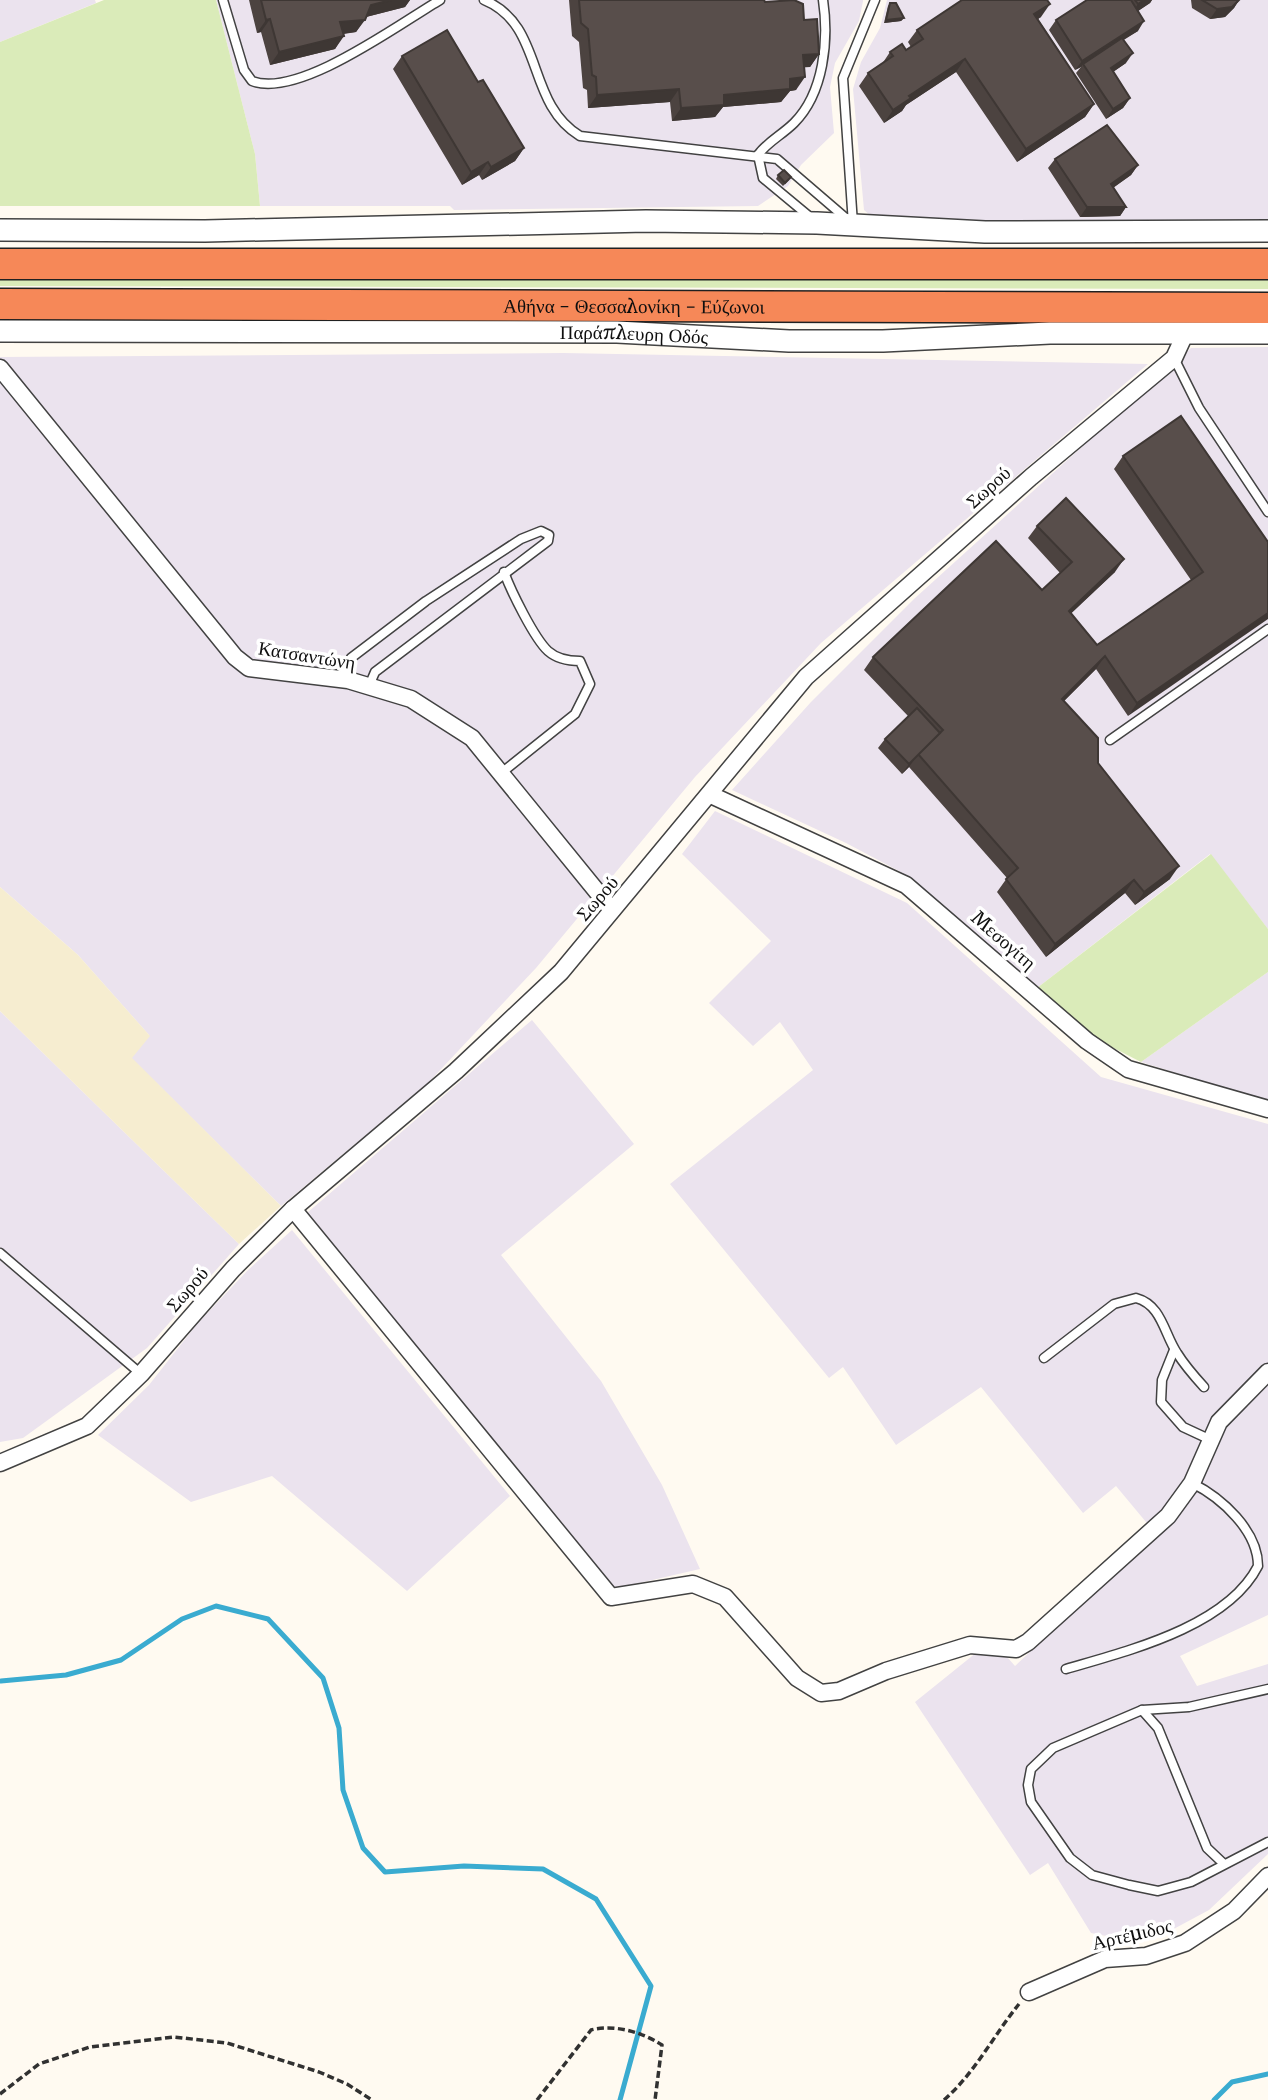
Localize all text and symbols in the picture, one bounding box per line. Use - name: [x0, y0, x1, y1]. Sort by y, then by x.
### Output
- street label: Αθήνα - Θεσσαλονίκη - Εύζωνοι: [503, 294, 766, 318]
- street label: Παράπλευρη Οδός: [560, 320, 709, 349]
- street label: Σωρού: [961, 461, 1015, 513]
- street label: Κατσαντώνη: [257, 635, 357, 675]
- street label: Σωρού: [571, 871, 623, 925]
- street label: Μεσογίτη: [967, 905, 1041, 975]
- street label: Σωρού: [161, 1262, 213, 1316]
- street label: Αρτέμιδος: [1089, 1913, 1175, 1955]

